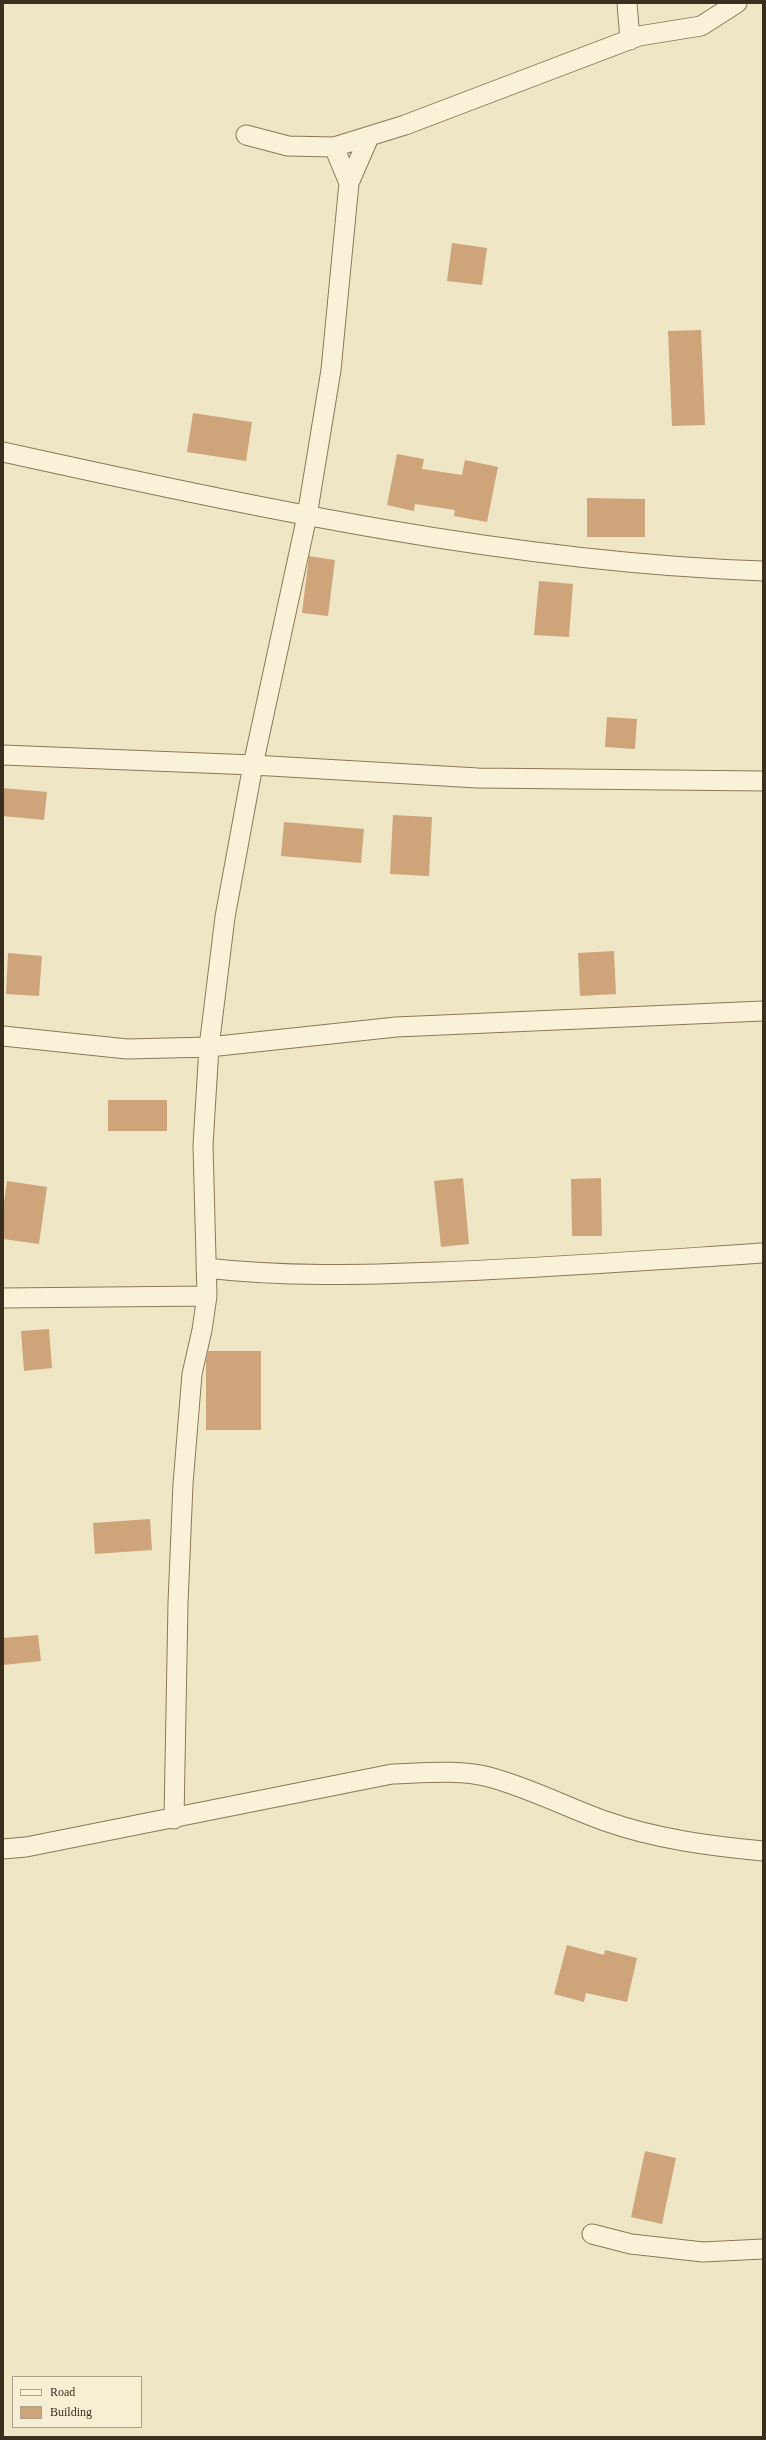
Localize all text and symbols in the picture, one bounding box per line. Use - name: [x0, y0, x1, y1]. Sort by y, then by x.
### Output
- legend: [12, 2376, 142, 2428]
- text: Road: [50, 2385, 75, 2399]
- text: Building: [50, 2405, 92, 2419]

